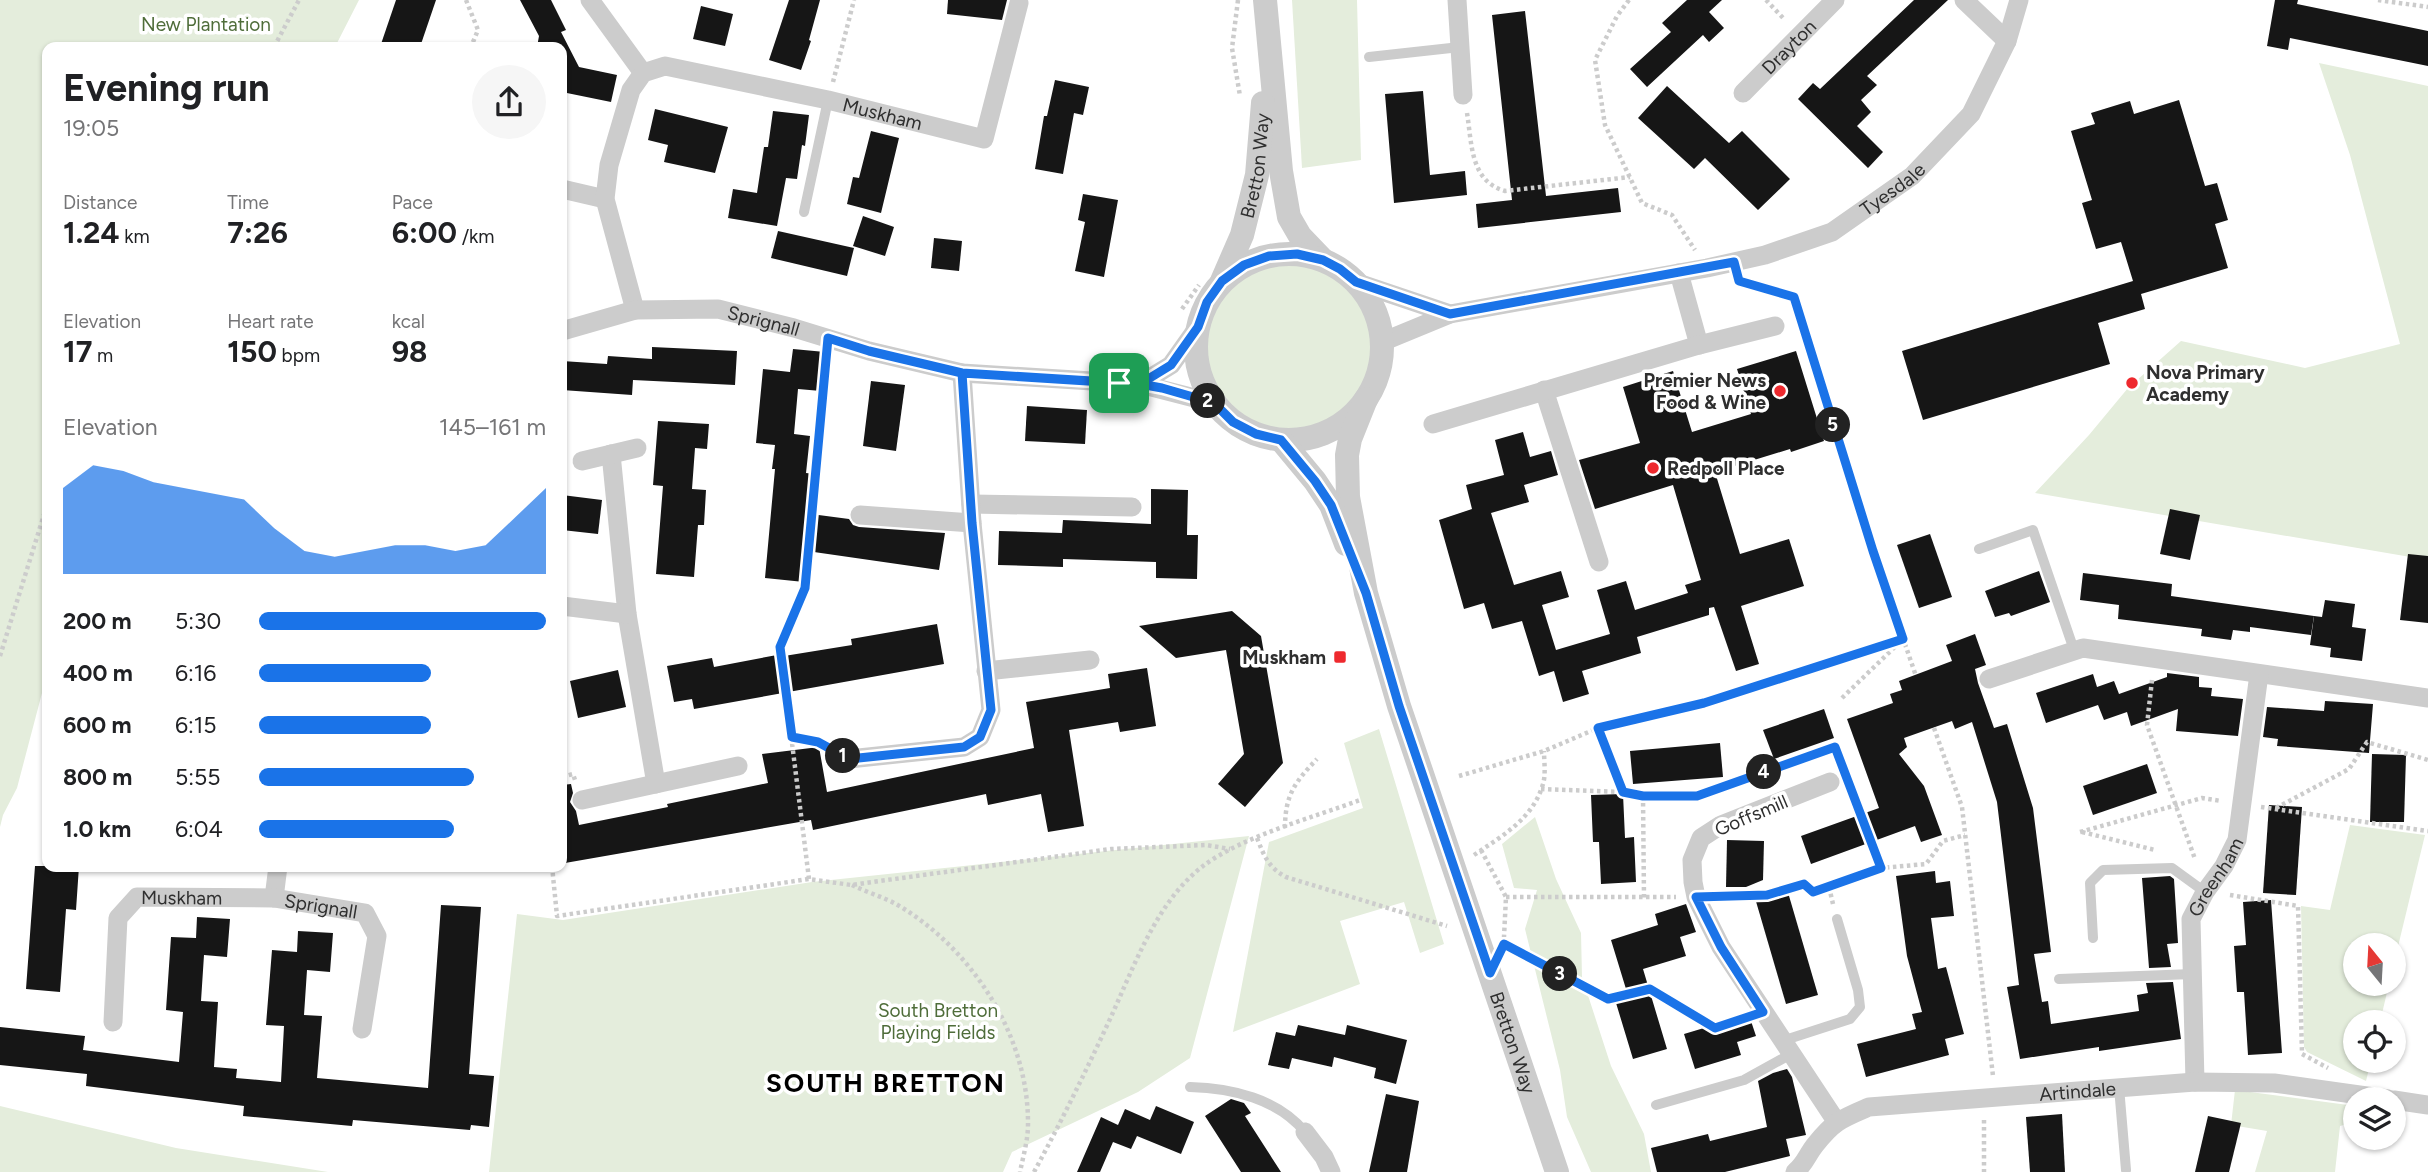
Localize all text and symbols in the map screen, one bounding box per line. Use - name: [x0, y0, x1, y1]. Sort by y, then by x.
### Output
- park label: New Plantation: [141, 13, 271, 36]
- street label: Drayton: [1757, 15, 1821, 79]
- text: Evening run: [63, 65, 270, 111]
- button: share: [472, 65, 546, 139]
- street label: Muskham: [840, 93, 925, 135]
- street label: Bretton Way: [1236, 112, 1274, 221]
- text: 19:05: [63, 114, 119, 142]
- street label: Tyesdale: [1856, 158, 1930, 221]
- text: Distance: [63, 191, 137, 214]
- text: Time: [227, 191, 269, 214]
- text: Pace: [392, 191, 433, 214]
- text: 1.24: [63, 214, 119, 251]
- text: 7:26: [227, 214, 288, 251]
- text: 6:00: [392, 214, 457, 251]
- text: km: [119, 225, 150, 248]
- text: /km: [457, 225, 494, 248]
- street label: Sprignall: [725, 301, 802, 341]
- text: Elevation: [63, 310, 141, 333]
- text: Heart rate: [227, 310, 314, 333]
- text: kcal: [392, 310, 425, 333]
- text: 17: [63, 333, 92, 370]
- text: 150: [227, 333, 277, 370]
- text: 98: [392, 333, 427, 370]
- text: m: [92, 344, 113, 367]
- text: bpm: [277, 344, 320, 367]
- pin: [1089, 353, 1149, 413]
- place label: Nova Primary Academy: [2146, 361, 2265, 406]
- icon: arrive: [1100, 364, 1138, 402]
- place label: Premier News Food & Wine: [1644, 369, 1766, 414]
- marker: Nova Primary Academy: [2124, 375, 2140, 391]
- marker: Premier News Food & Wine: [1772, 383, 1788, 399]
- pin: 2: [1190, 384, 1226, 418]
- text: 2: [1202, 389, 1213, 412]
- pin: 5: [1815, 408, 1850, 442]
- text: Elevation: [63, 413, 158, 441]
- text: 145–161 m: [439, 413, 546, 441]
- text: 5: [1827, 413, 1838, 436]
- place label: Redpoll Place: [1667, 457, 1785, 480]
- marker: Redpoll Place: [1645, 460, 1661, 476]
- text: 200 m: [63, 607, 132, 635]
- text: 5:30: [175, 607, 221, 635]
- place label: Muskham: [1242, 646, 1326, 669]
- marker: Muskham: [1332, 649, 1348, 665]
- text: 400 m: [63, 659, 133, 687]
- text: 6:16: [175, 659, 216, 687]
- text: 600 m: [63, 711, 132, 739]
- text: 6:15: [175, 711, 217, 739]
- pin: 1: [826, 738, 860, 774]
- text: 1: [838, 744, 847, 767]
- pin: 4: [1746, 754, 1782, 790]
- text: 4: [1757, 760, 1770, 783]
- text: 800 m: [63, 763, 132, 791]
- text: 5:55: [175, 763, 221, 791]
- street label: Goffsmill: [1711, 790, 1791, 841]
- text: 1.0 km: [63, 815, 131, 843]
- text: 6:04: [175, 815, 223, 843]
- street label: Greenham: [2183, 834, 2248, 920]
- street label: Muskham: [141, 886, 222, 910]
- street label: Sprignall: [283, 889, 359, 924]
- north arrow: [2343, 933, 2406, 996]
- map controls: [2343, 933, 2406, 1150]
- pin: 3: [1542, 956, 1578, 992]
- text: 3: [1554, 962, 1565, 985]
- street label: Bretton Way: [1485, 989, 1541, 1097]
- park label: South Bretton Playing Fields: [878, 999, 998, 1044]
- button: locate: [2343, 1010, 2406, 1073]
- district label: SOUTH BRETTON: [766, 1067, 1006, 1099]
- street label: Artindale: [2038, 1077, 2117, 1106]
- button: layers: [2343, 1087, 2406, 1150]

